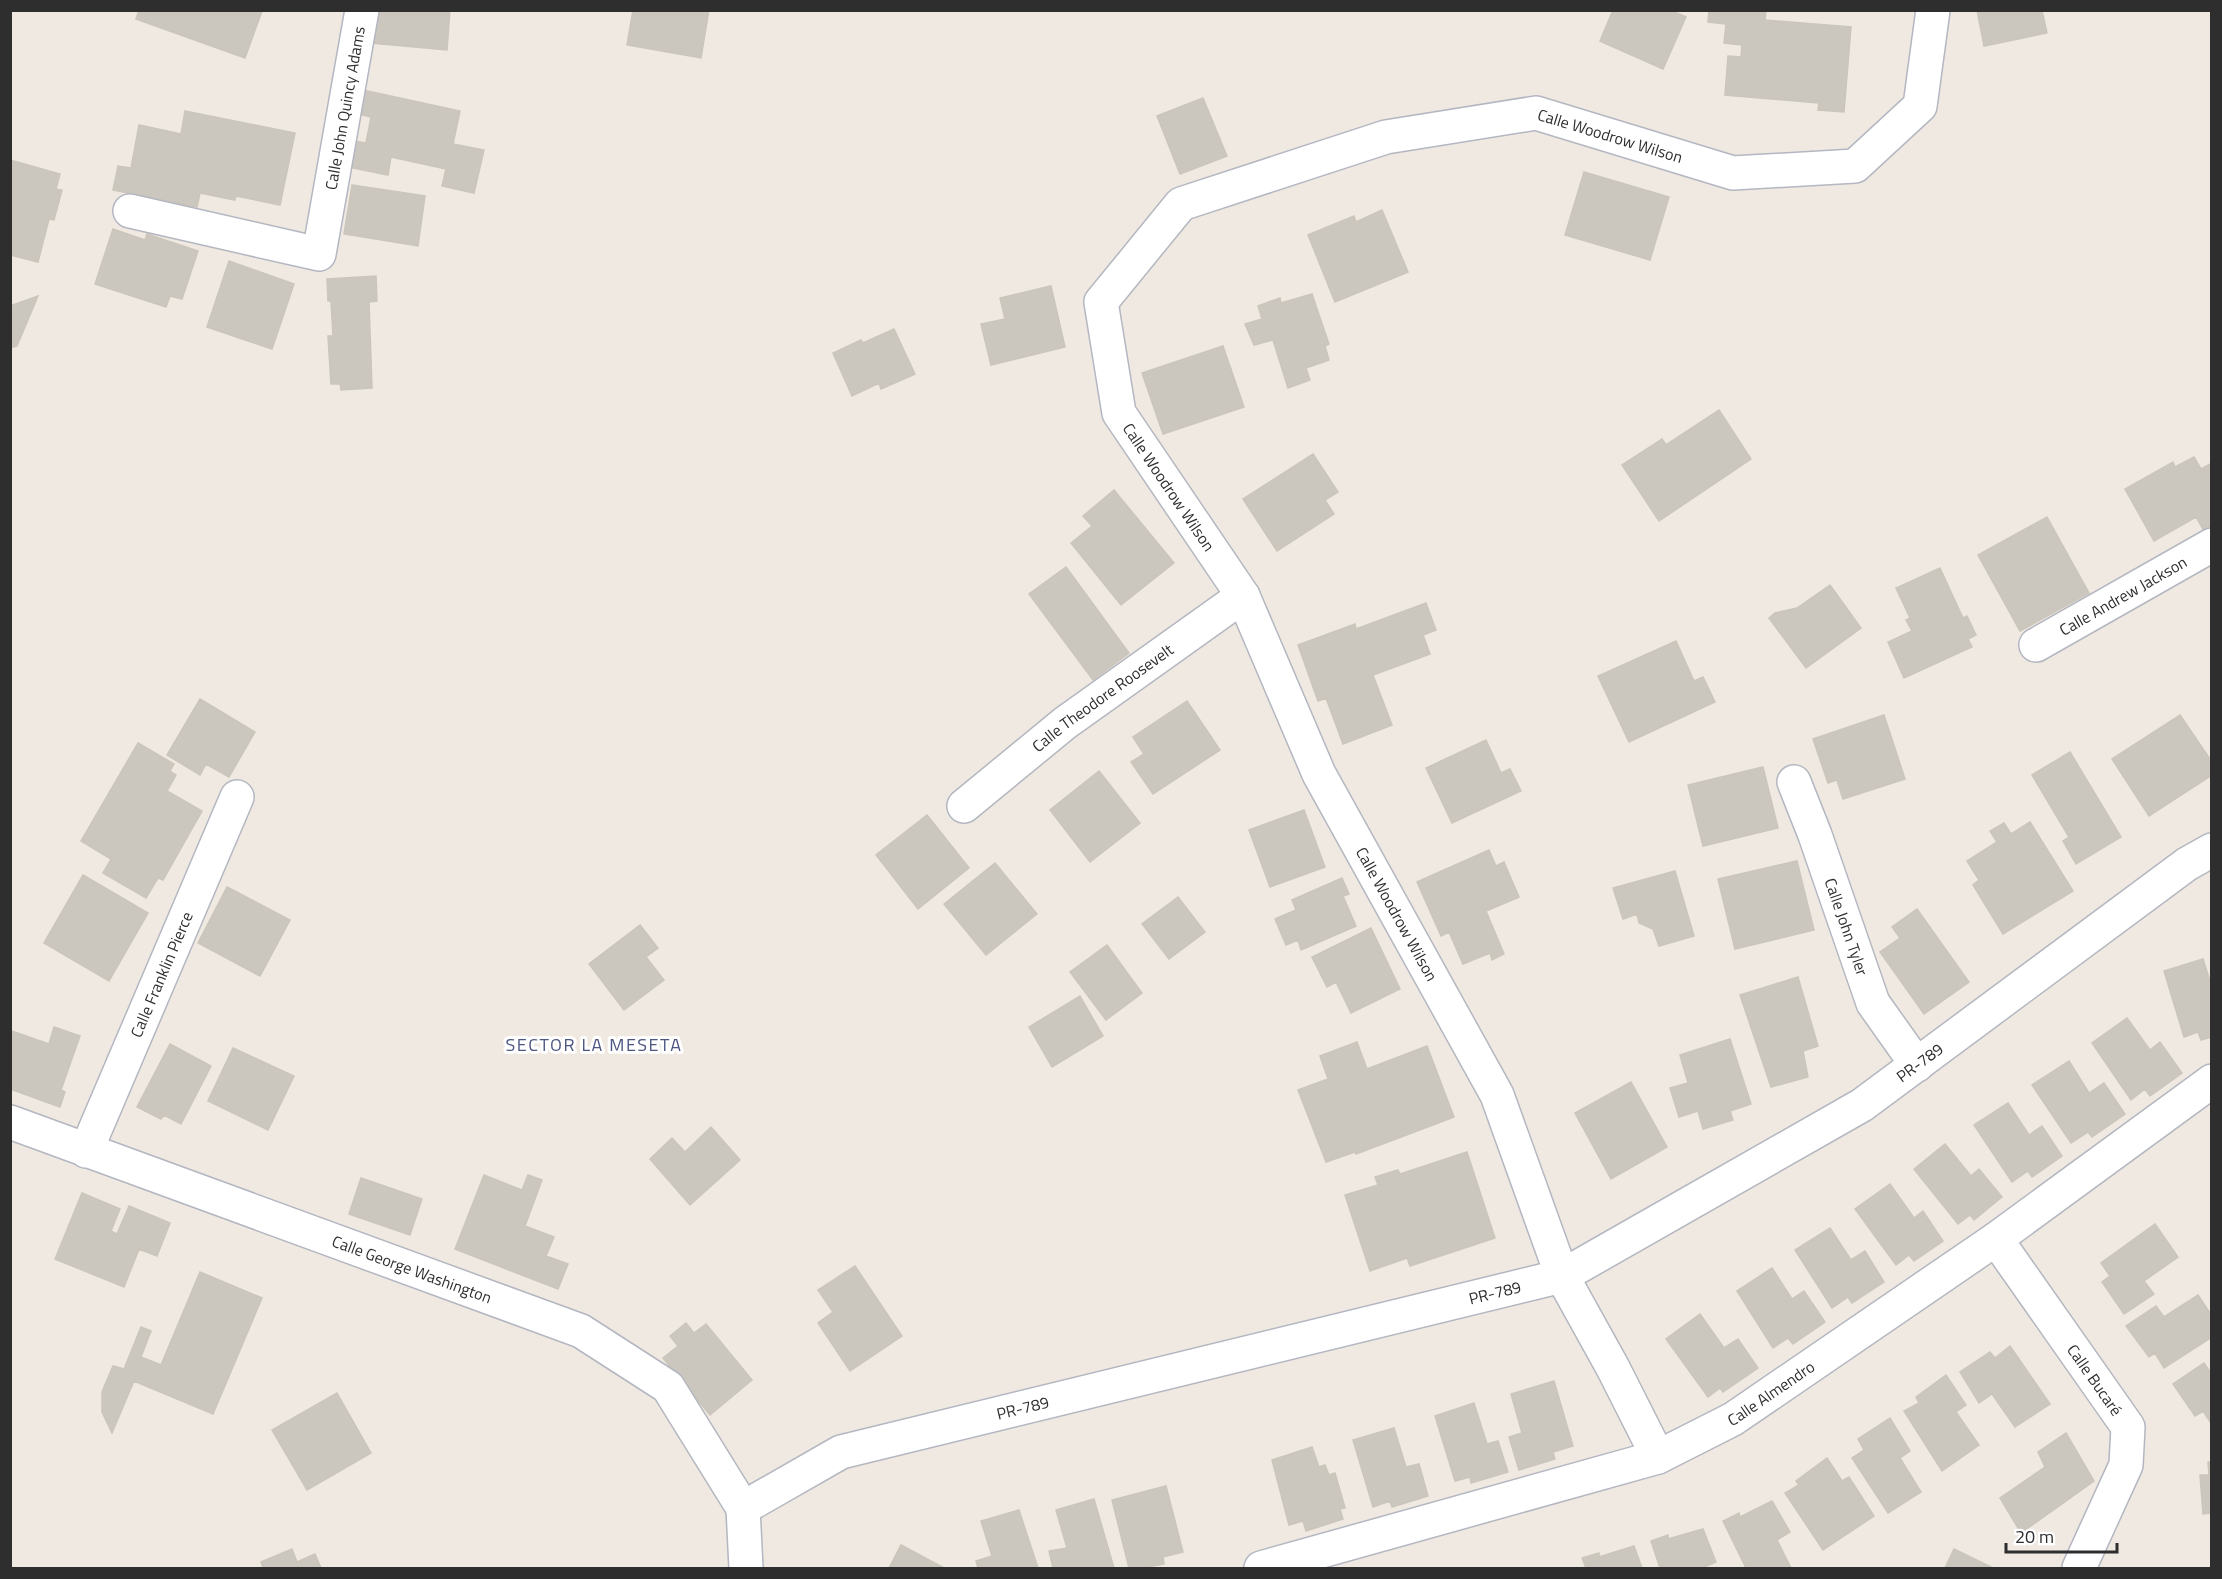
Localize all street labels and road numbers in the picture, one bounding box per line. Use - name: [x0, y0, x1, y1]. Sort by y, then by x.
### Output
- street label: Calle John Quincy Adams: [319, 24, 371, 192]
- street label: Calle Woodrow Wilson: [1535, 102, 1686, 169]
- street label: Calle Woodrow Wilson: [1117, 418, 1221, 556]
- street label: Calle Andrew Jackson: [2055, 550, 2191, 641]
- street label: Calle Theodore Roosevelt: [1027, 637, 1178, 758]
- street label: Calle Woodrow Wilson: [1350, 842, 1444, 986]
- street label: Calle John Tyler: [1819, 875, 1875, 979]
- street label: Calle Franklin Pierce: [124, 908, 199, 1041]
- street label: PR-789: [1891, 1037, 1948, 1088]
- street label: Calle George Washington: [329, 1229, 495, 1309]
- street label: PR-789: [1466, 1274, 1524, 1310]
- street label: Calle Bucaré: [2061, 1339, 2128, 1420]
- street label: Calle Almendro: [1723, 1355, 1819, 1432]
- street label: PR-789: [994, 1390, 1051, 1426]

